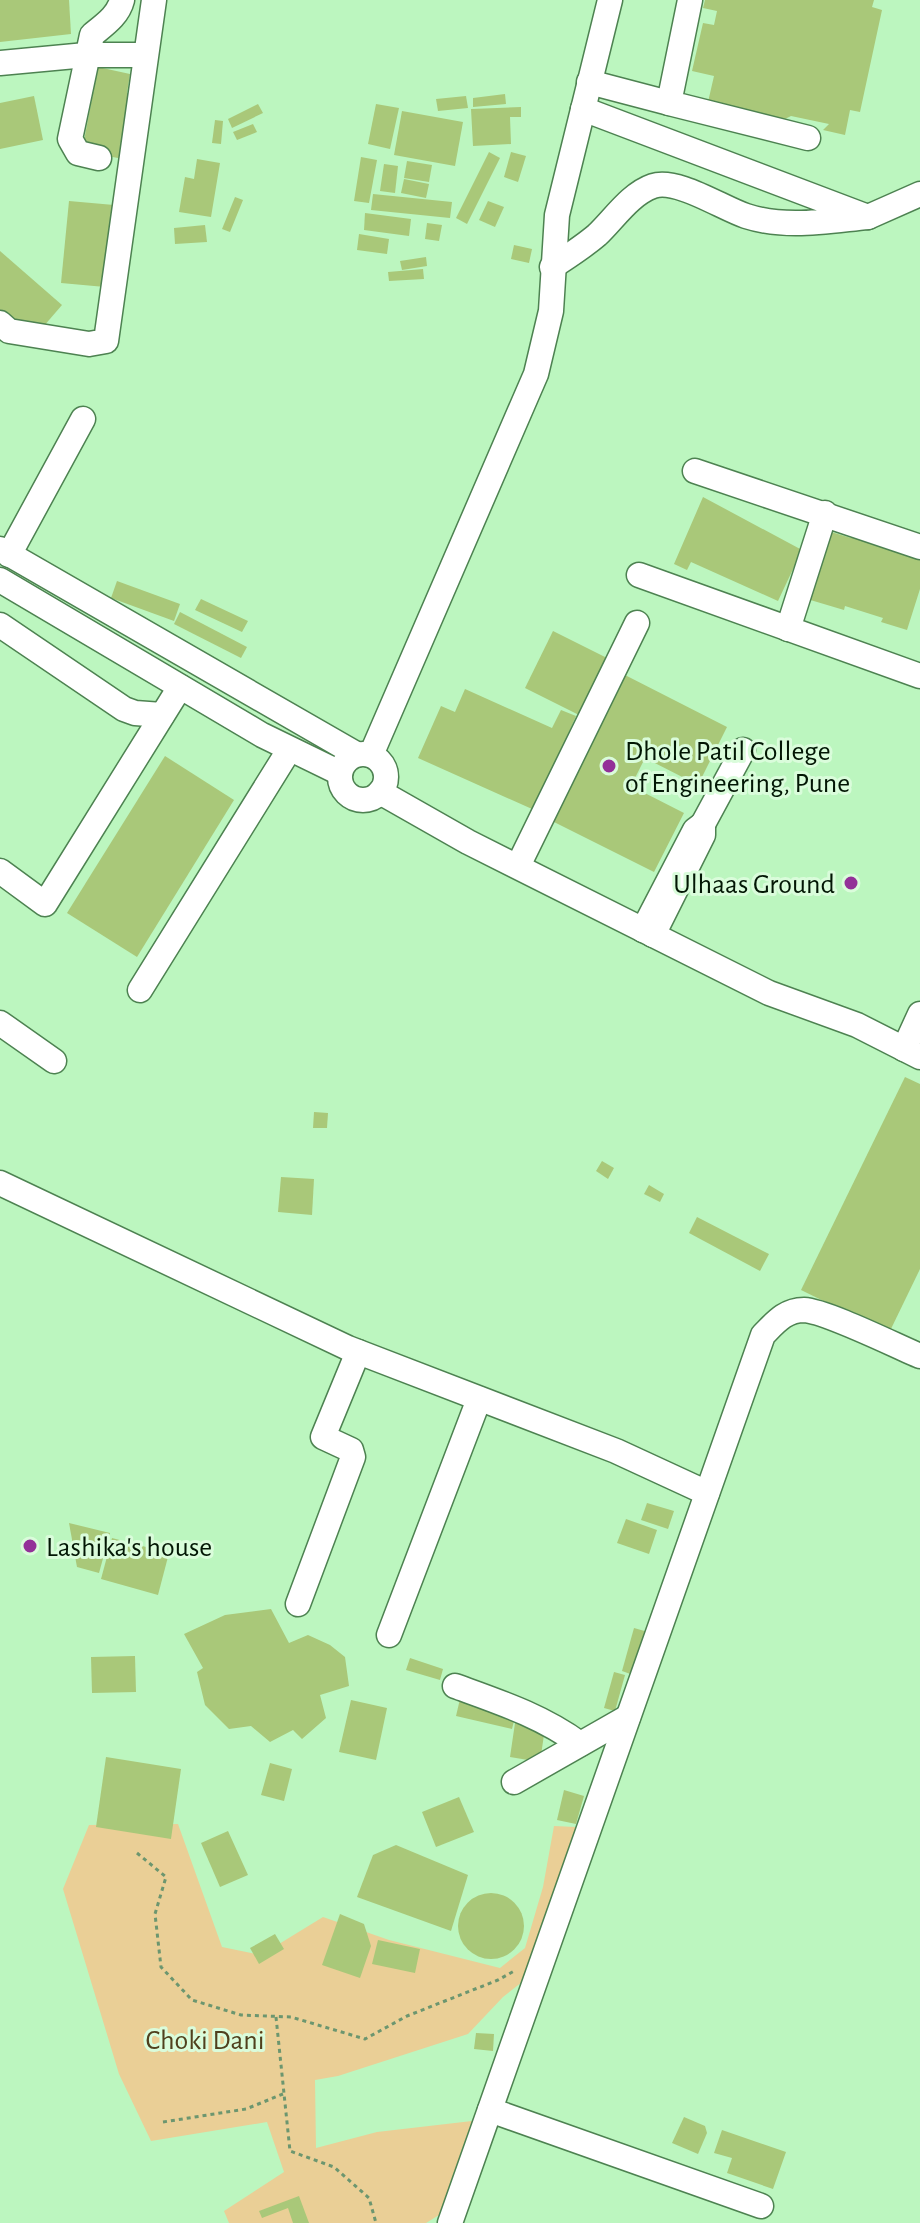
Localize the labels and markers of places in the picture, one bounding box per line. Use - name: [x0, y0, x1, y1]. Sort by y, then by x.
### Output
- place label: Dhole Patil College of Engineering, Pune: [625, 738, 850, 798]
- marker: Dhole Patil College of Engineering, Pune: [600, 757, 618, 775]
- place label: Ulhaas Ground: [673, 871, 835, 899]
- marker: Ulhaas Ground: [842, 874, 860, 892]
- place label: Lashika's house: [46, 1534, 212, 1562]
- marker: Lashika's house: [21, 1537, 39, 1555]

